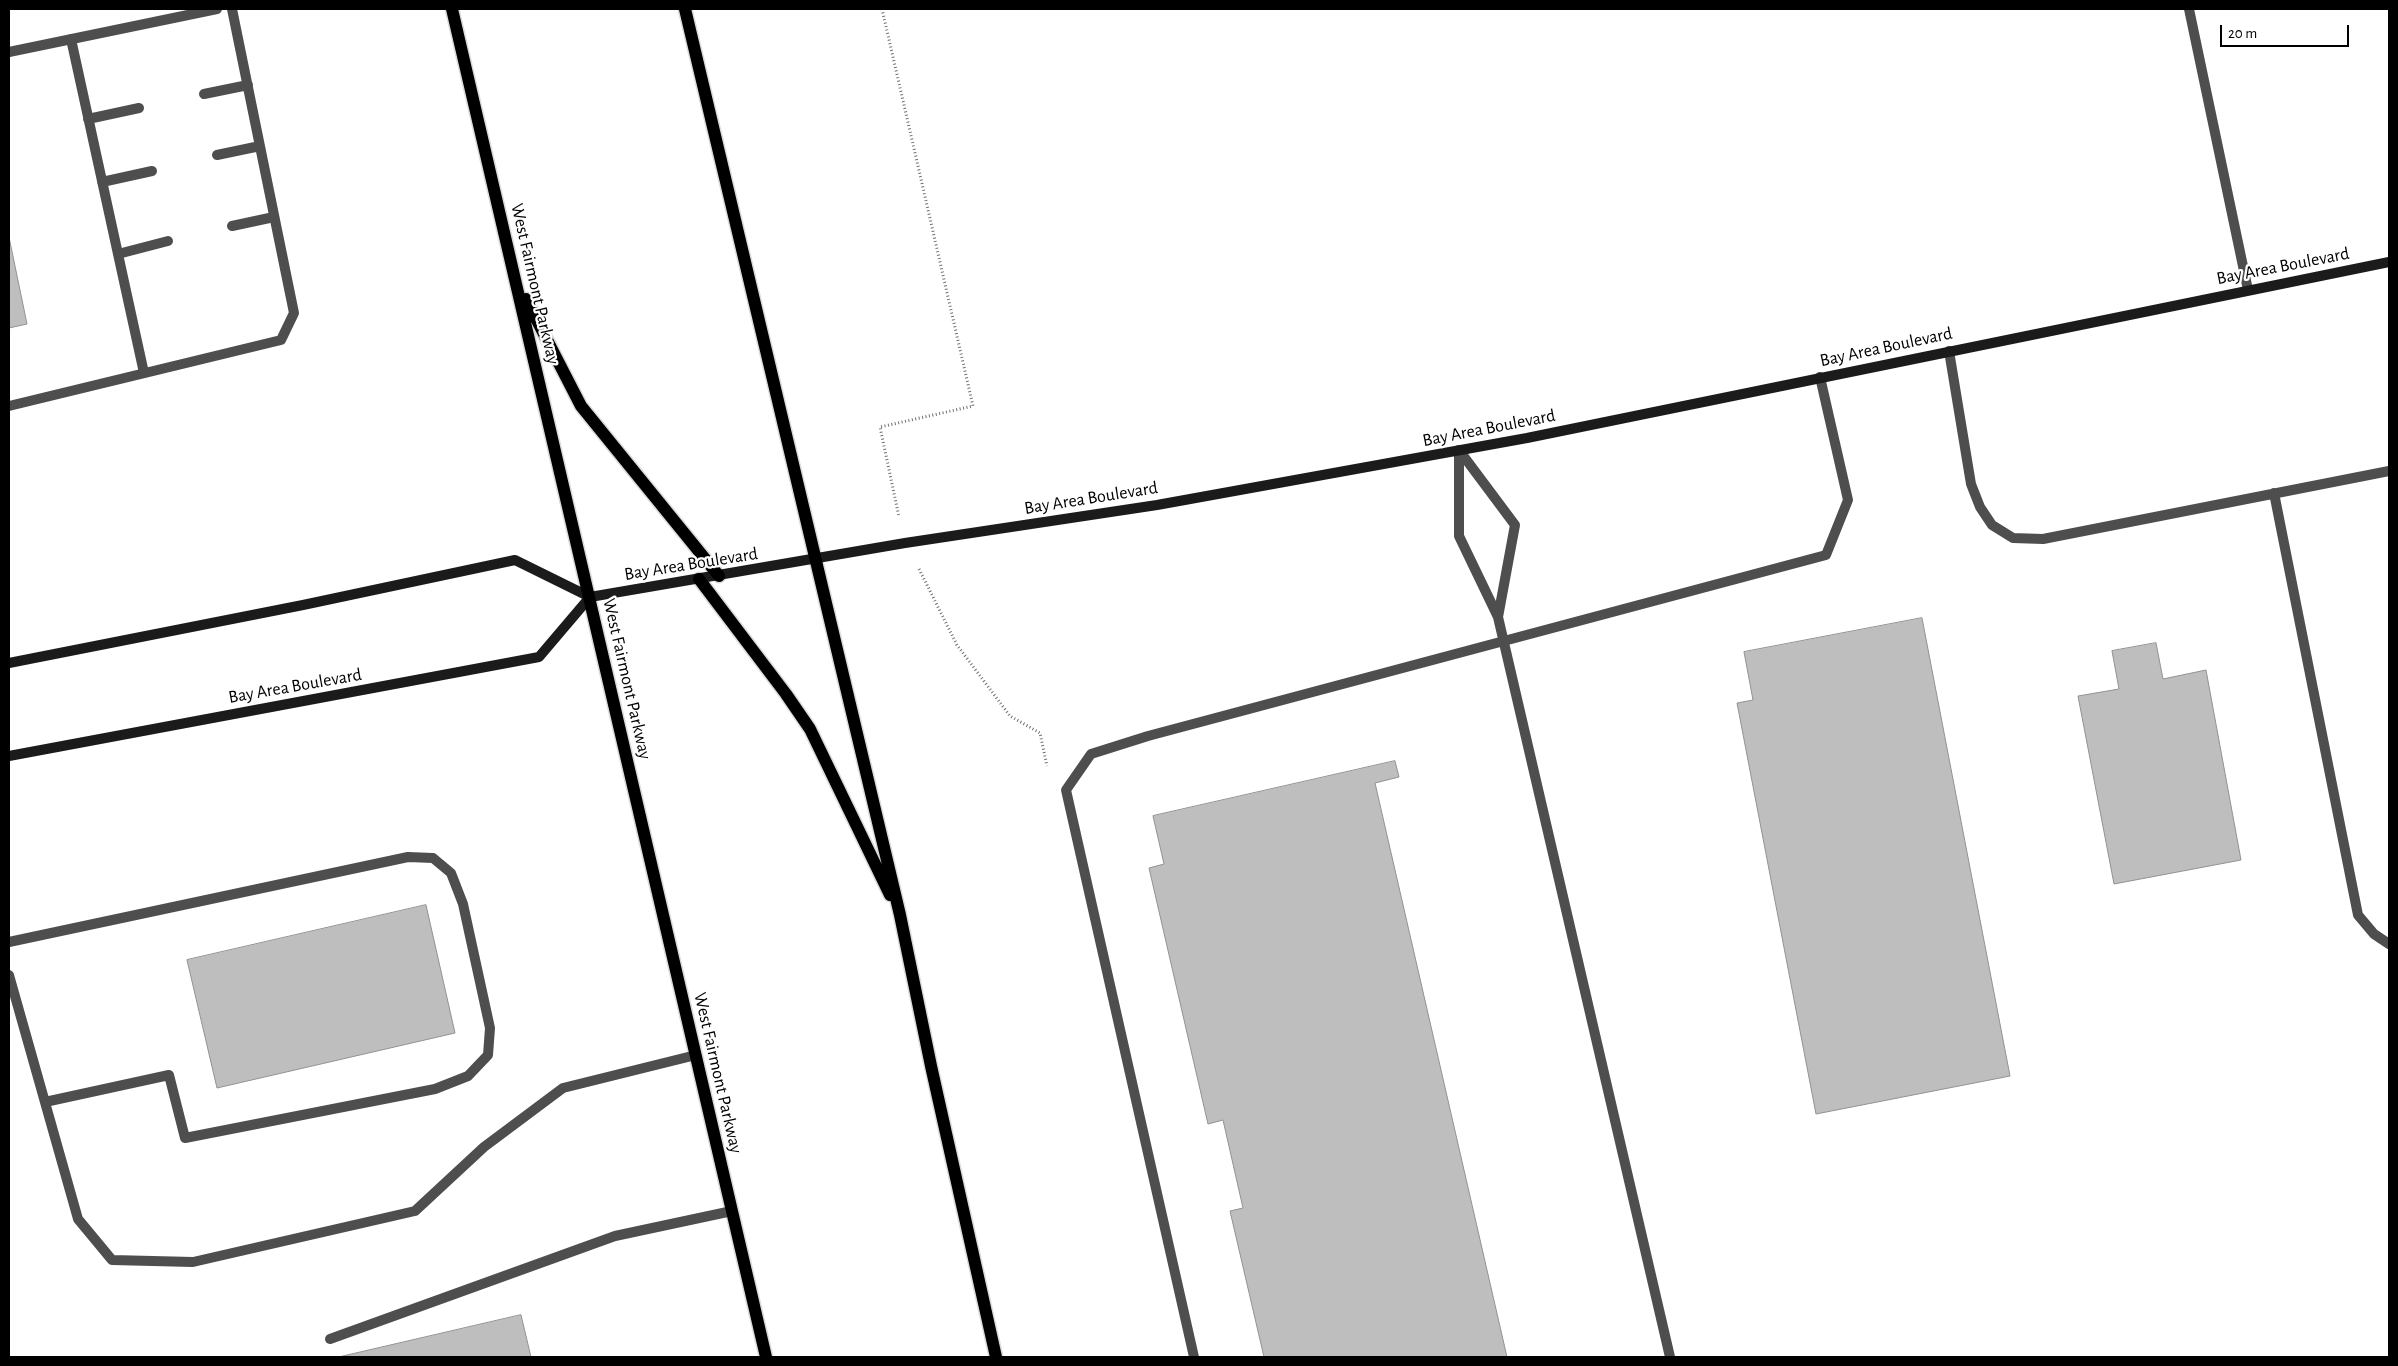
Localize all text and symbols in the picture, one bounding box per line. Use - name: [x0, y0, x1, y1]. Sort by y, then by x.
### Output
- scale bar: [2223, 15, 2352, 47]
- text: 20 m: [2228, 26, 2257, 41]
- street label: West Fairmont Parkway: [506, 201, 564, 367]
- street label: Bay Area Boulevard: [2215, 243, 2351, 289]
- street label: Bay Area Boulevard: [1818, 322, 1954, 372]
- street label: Bay Area Boulevard: [1421, 405, 1557, 451]
- street label: Bay Area Boulevard: [1023, 477, 1159, 519]
- street label: Bay Area Boulevard: [623, 543, 759, 585]
- street label: West Fairmont Parkway: [598, 596, 656, 762]
- street label: Bay Area Boulevard: [227, 664, 363, 708]
- street label: West Fairmont Parkway: [689, 990, 747, 1156]

